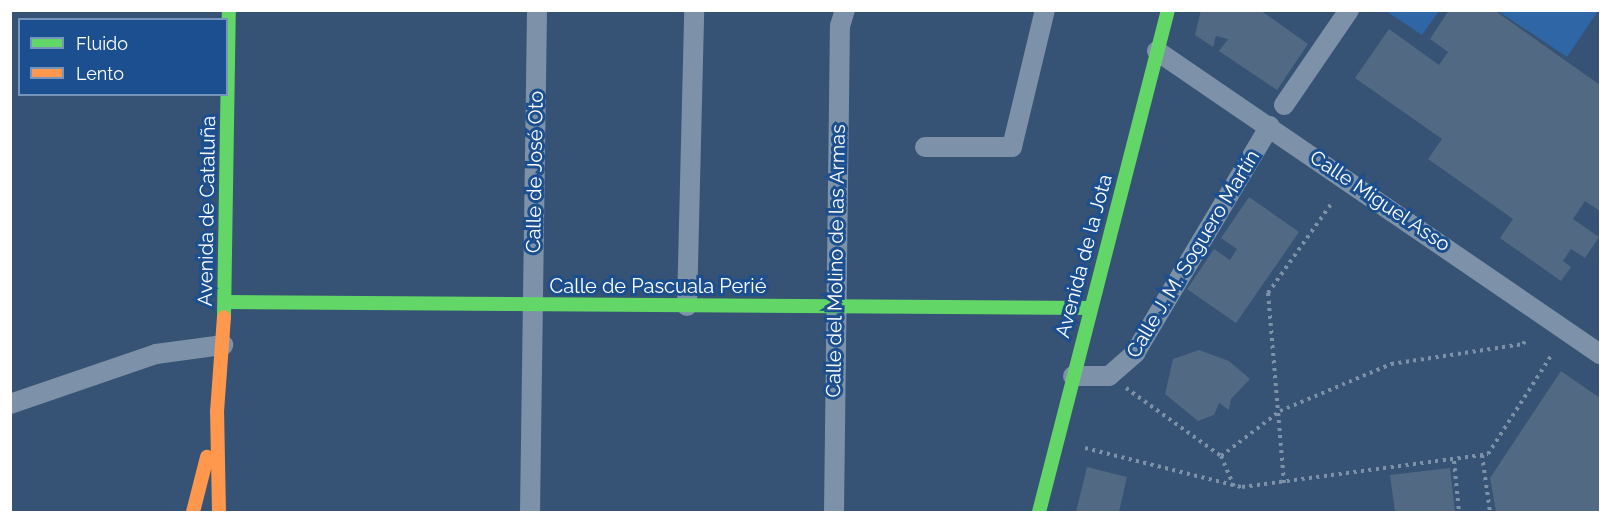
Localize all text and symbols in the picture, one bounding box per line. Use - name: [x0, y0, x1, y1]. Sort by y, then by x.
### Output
- legend: [18, 18, 228, 96]
- text: Fluido: [76, 33, 128, 54]
- text: Lento: [76, 63, 124, 84]
- street label: Calle de José Oto: [522, 90, 548, 254]
- street label: Avenida de Cataluña: [193, 115, 221, 307]
- street label: Calle del Molino de las Armas: [822, 123, 850, 399]
- street label: Calle J. M. Soguero Martín: [1121, 145, 1265, 363]
- street label: Calle Miguel Asso: [1305, 145, 1455, 257]
- street label: Avenida de la Jota: [1051, 171, 1117, 341]
- street label: Calle de Pascuala Perié: [550, 274, 766, 298]

